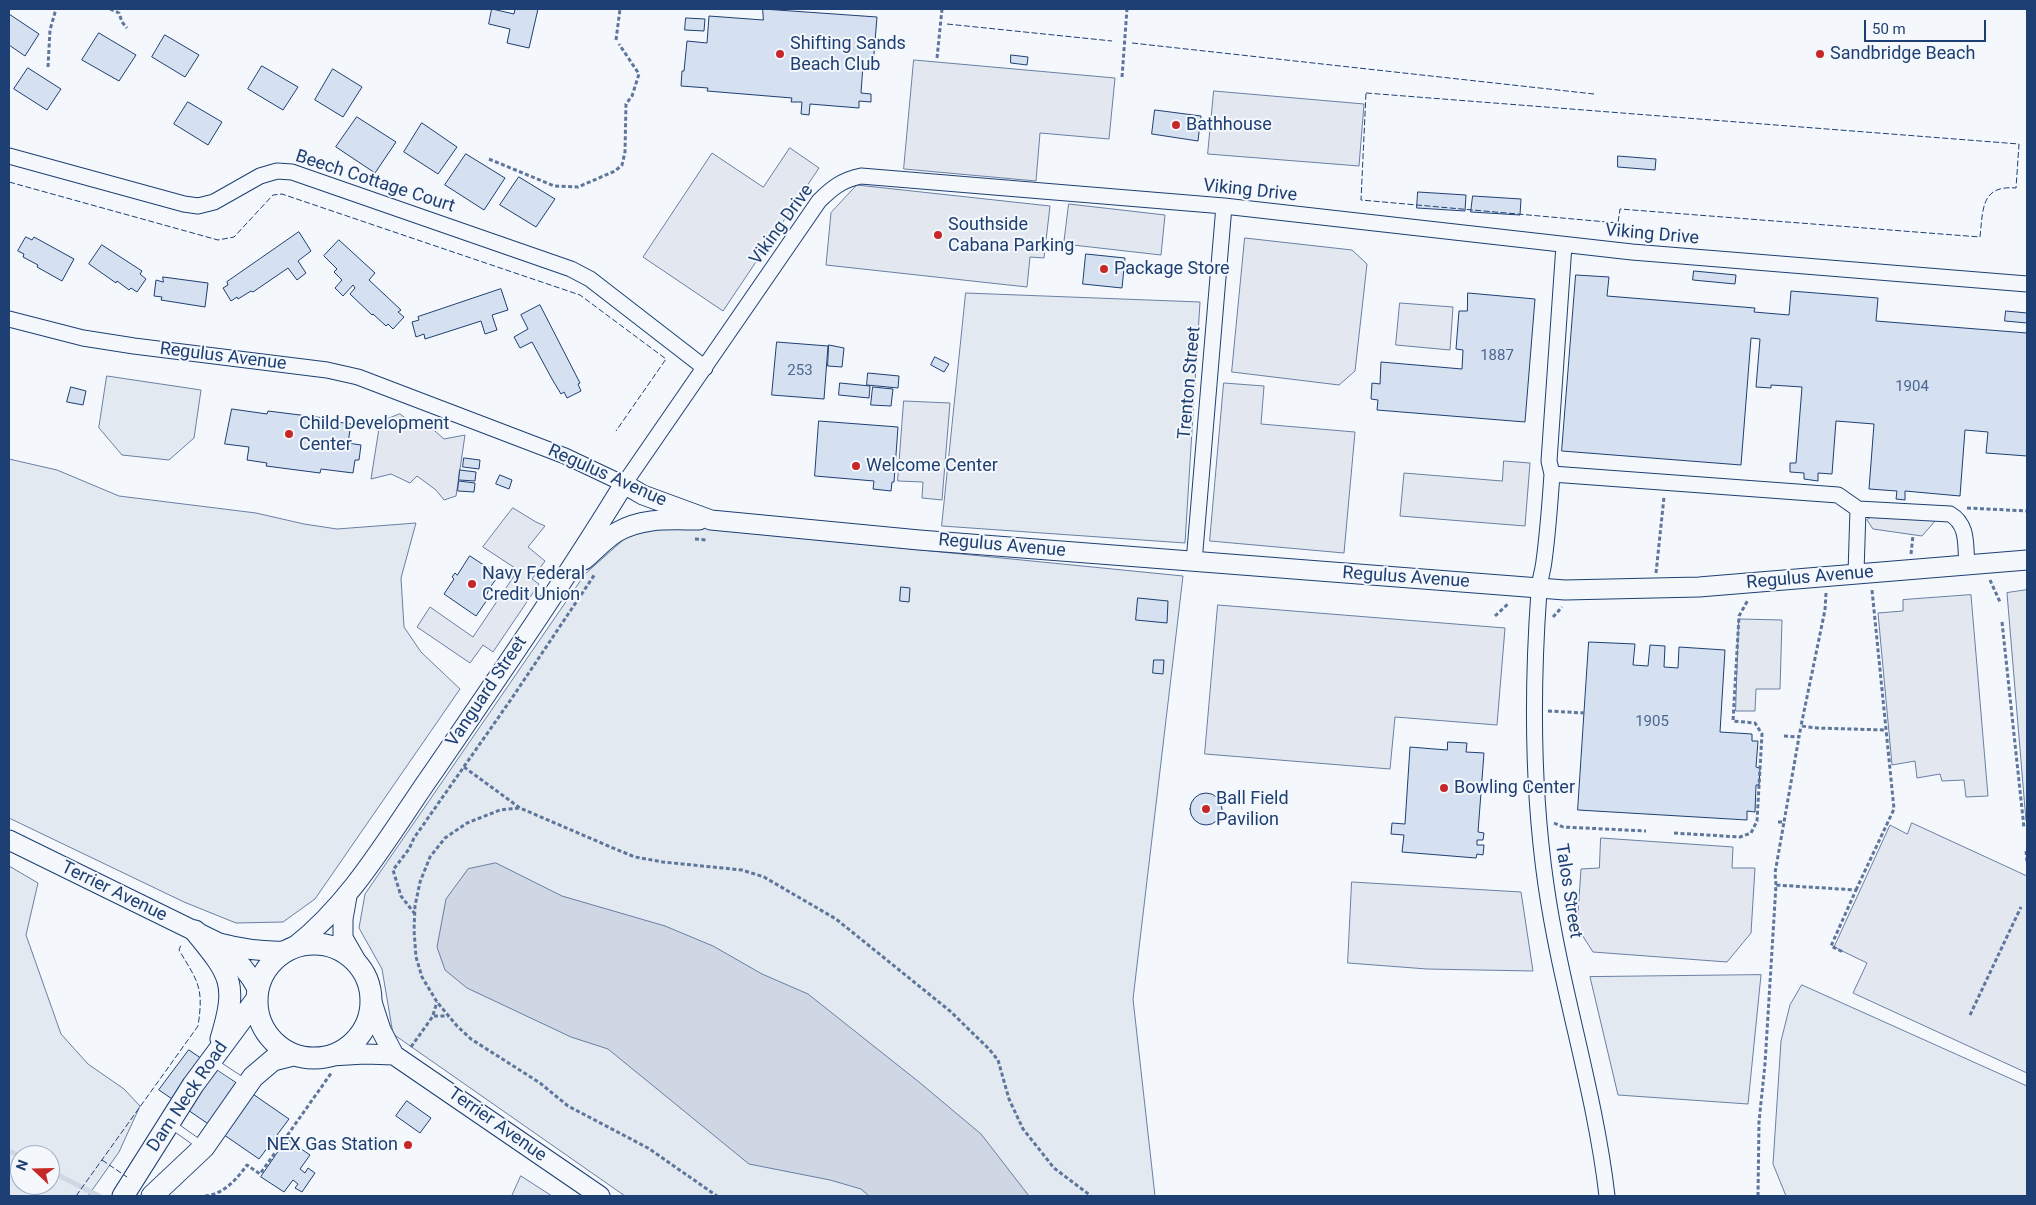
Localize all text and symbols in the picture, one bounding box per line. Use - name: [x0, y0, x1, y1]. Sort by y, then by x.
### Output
- scale bar: [1866, 10, 1988, 42]
- text: 50 m: [1872, 20, 1906, 38]
- place label: Shifting Sands Beach Club: [790, 33, 906, 76]
- place label: Sandbridge Beach: [1830, 43, 1975, 65]
- marker: Shifting Sands Beach Club: [774, 48, 786, 60]
- marker: Sandbridge Beach: [1814, 48, 1826, 60]
- place label: Bathhouse: [1186, 114, 1272, 136]
- marker: Bathhouse: [1170, 119, 1182, 131]
- street label: Beech Cottage Court: [293, 146, 457, 218]
- street label: Viking Drive: [1202, 175, 1298, 207]
- street label: Viking Drive: [746, 181, 818, 269]
- place label: Southside Cabana Parking: [948, 214, 1074, 256]
- street label: Viking Drive: [1604, 220, 1700, 250]
- marker: Southside Cabana Parking: [932, 229, 944, 241]
- place label: Package Store: [1114, 258, 1230, 280]
- marker: Package Store: [1098, 263, 1110, 275]
- street label: Trenton Street: [1174, 326, 1206, 440]
- street label: Regulus Avenue: [158, 339, 288, 375]
- house number: 1887: [1480, 347, 1514, 365]
- house number: 253: [787, 362, 813, 380]
- house number: 1904: [1895, 378, 1929, 396]
- place label: Child Development Center: [299, 413, 449, 456]
- marker: Child Development Center: [283, 428, 295, 440]
- street label: Regulus Avenue: [544, 440, 670, 512]
- place label: Welcome Center: [866, 455, 998, 477]
- marker: Welcome Center: [850, 460, 862, 472]
- street label: Regulus Avenue: [938, 530, 1066, 562]
- street label: Regulus Avenue: [1746, 562, 1874, 594]
- place label: Navy Federal Credit Union: [482, 563, 585, 606]
- street label: Regulus Avenue: [1342, 563, 1470, 593]
- marker: Navy Federal Credit Union: [466, 578, 478, 590]
- street label: Vanguard Street: [442, 633, 532, 751]
- house number: 1905: [1635, 713, 1669, 731]
- place label: Bowling Center: [1454, 777, 1575, 799]
- marker: Bowling Center: [1438, 782, 1450, 794]
- place label: Ball Field Pavilion: [1216, 788, 1289, 831]
- marker: Ball Field Pavilion: [1200, 803, 1212, 815]
- street label: Talos Street: [1550, 842, 1586, 940]
- street label: Terrier Avenue: [58, 857, 170, 927]
- street label: Dam Neck Road: [143, 1038, 233, 1156]
- street label: Terrier Avenue: [444, 1083, 550, 1167]
- place label: NEX Gas Station: [267, 1134, 398, 1156]
- marker: NEX Gas Station: [402, 1139, 414, 1151]
- north arrow: [10, 1145, 60, 1195]
- text: N: [13, 1158, 31, 1172]

